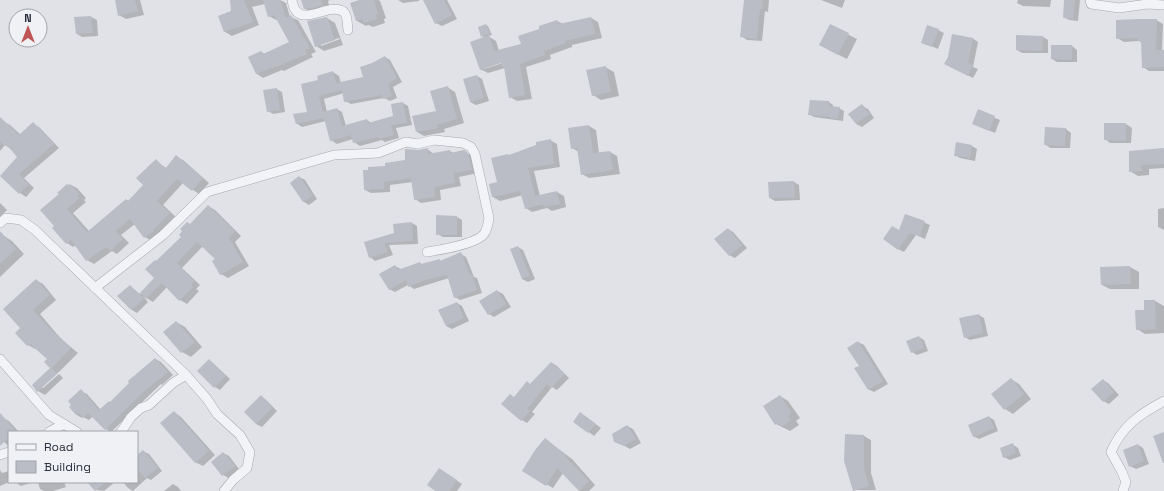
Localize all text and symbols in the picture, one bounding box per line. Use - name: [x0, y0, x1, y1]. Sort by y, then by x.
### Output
- north arrow: [8, 8, 48, 48]
- text: N: [24, 11, 32, 25]
- legend: [8, 431, 138, 483]
- text: Road: [44, 439, 73, 455]
- text: Building: [44, 459, 91, 475]

